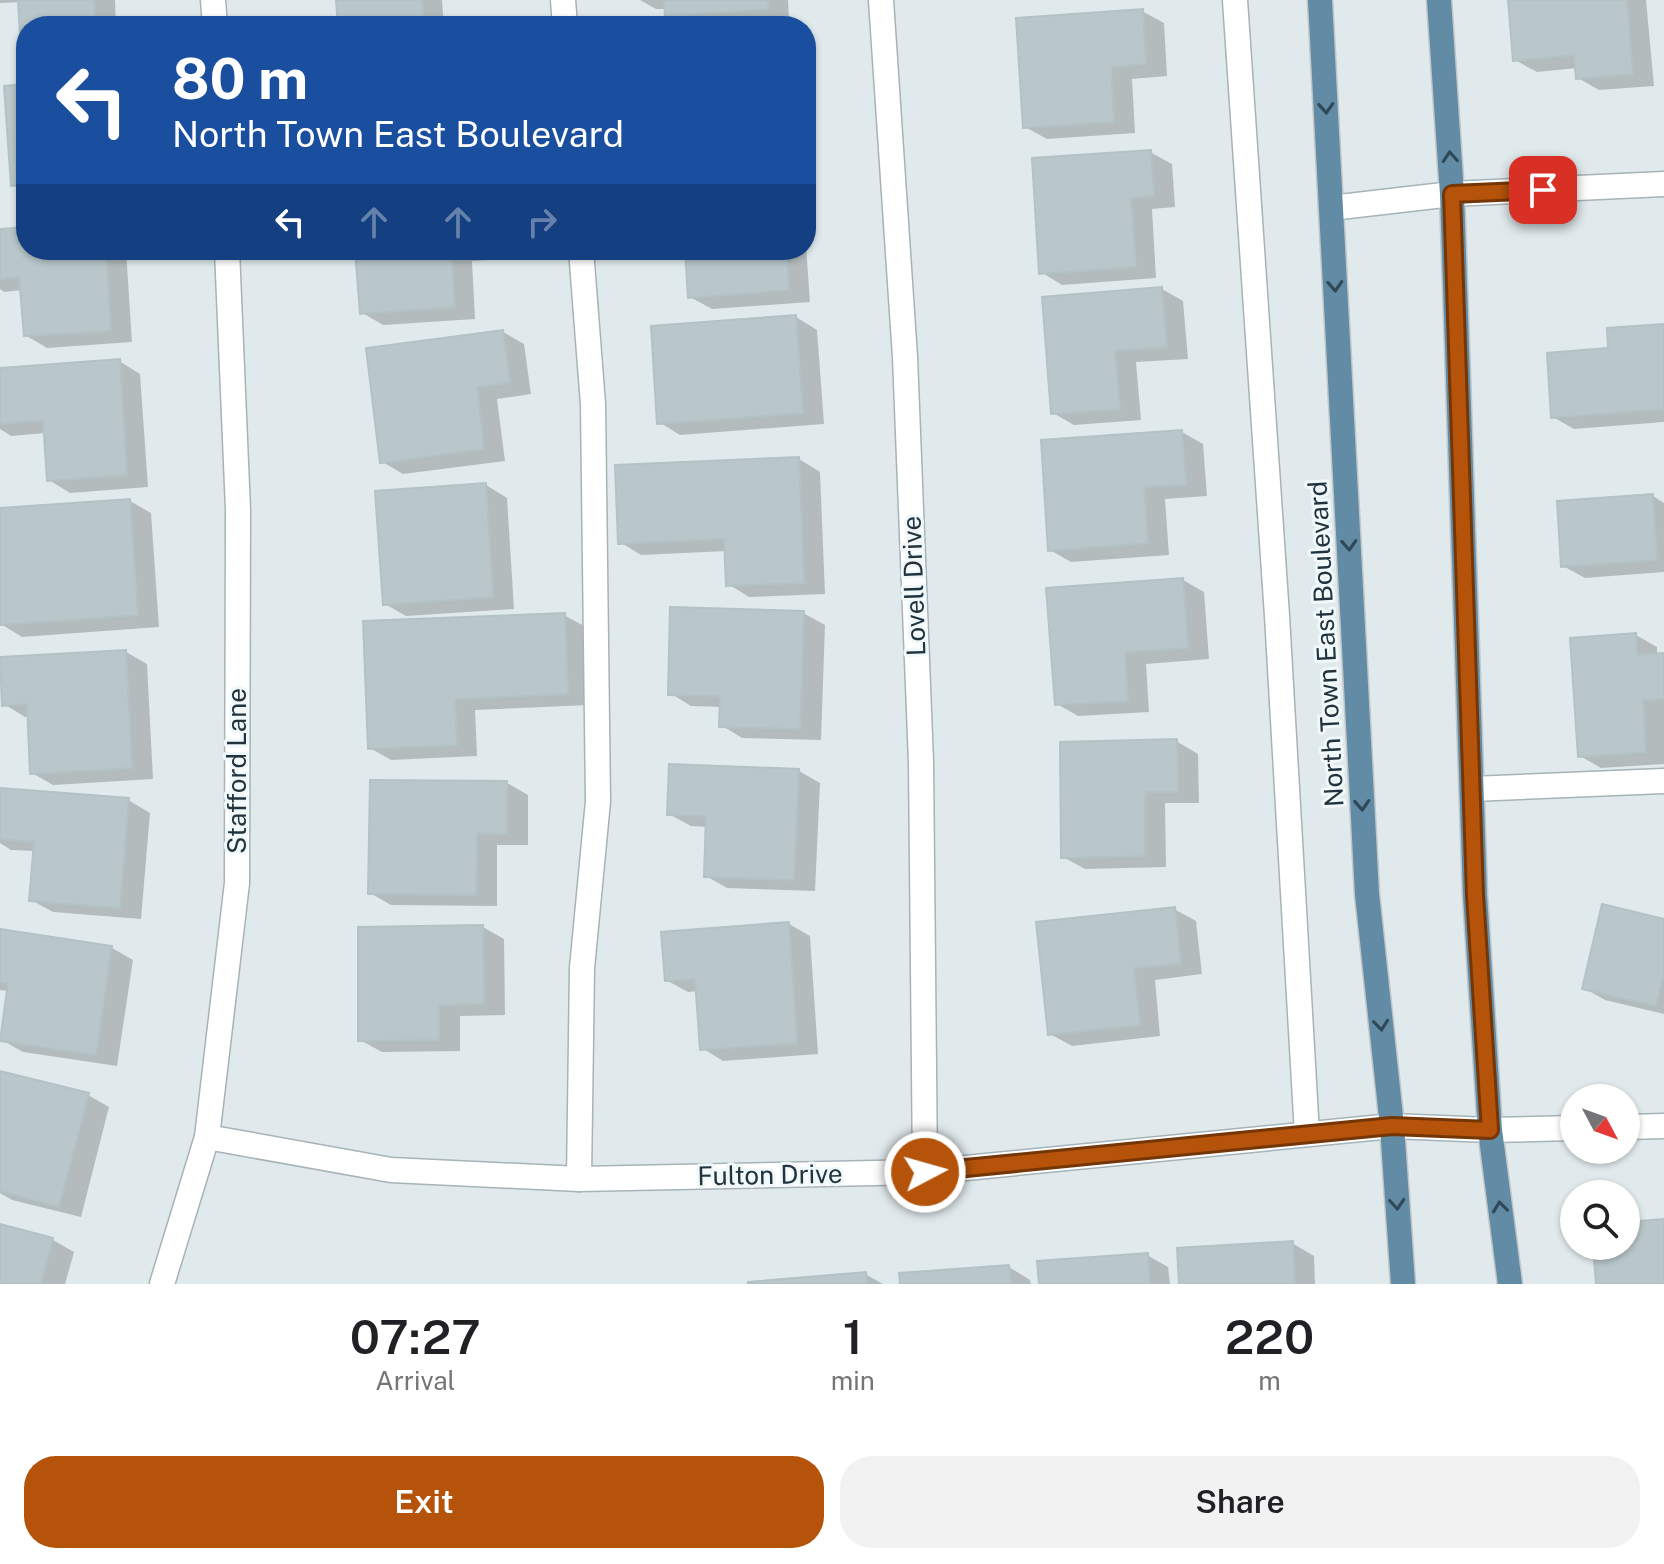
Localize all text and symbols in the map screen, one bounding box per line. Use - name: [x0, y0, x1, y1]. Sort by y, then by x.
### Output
- text: 80 m: [172, 46, 308, 112]
- icon: left: [40, 48, 144, 152]
- one-way arrow: [1317, 102, 1334, 115]
- text: North Town East Boulevard: [172, 113, 624, 155]
- one-way arrow: [1441, 150, 1458, 163]
- pin: [1509, 156, 1577, 224]
- icon: arrive: [1521, 168, 1565, 212]
- icon: left: [268, 200, 312, 244]
- icon: ahead: [352, 200, 396, 244]
- icon: ahead: [436, 200, 480, 244]
- icon: right: [520, 200, 564, 244]
- one-way arrow: [1327, 280, 1344, 293]
- street label: North Town East Boulevard: [1301, 480, 1350, 808]
- street label: Lovell Drive: [896, 515, 931, 657]
- one-way arrow: [1340, 539, 1357, 552]
- street label: Stafford Lane: [221, 688, 252, 854]
- one-way arrow: [1354, 799, 1371, 812]
- one-way arrow: [1373, 1019, 1390, 1032]
- north arrow: [1560, 1084, 1640, 1164]
- map controls: [1560, 1084, 1640, 1260]
- position arrow: [883, 1130, 967, 1214]
- street label: Fulton Drive: [697, 1158, 843, 1191]
- button: search: [1560, 1180, 1640, 1260]
- one-way arrow: [1388, 1198, 1405, 1211]
- one-way arrow: [1492, 1200, 1509, 1213]
- text: 07:27: [350, 1308, 481, 1365]
- text: 1: [843, 1308, 863, 1365]
- text: 220: [1225, 1308, 1314, 1365]
- text: Arrival: [375, 1365, 455, 1396]
- text: min: [831, 1365, 875, 1396]
- text: m: [1258, 1365, 1281, 1396]
- button: Exit: [24, 1456, 824, 1548]
- button: Share: [840, 1456, 1640, 1548]

